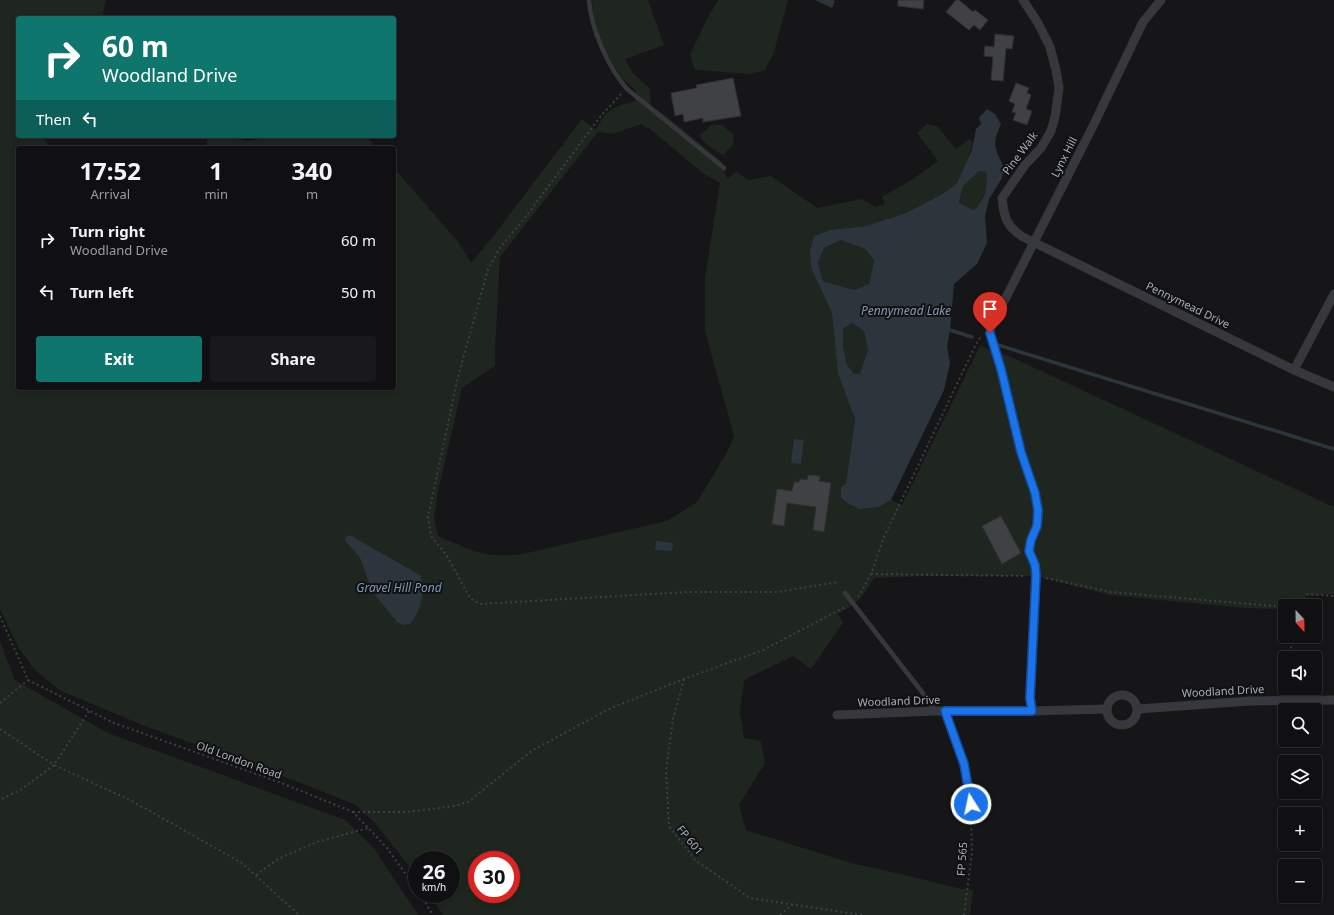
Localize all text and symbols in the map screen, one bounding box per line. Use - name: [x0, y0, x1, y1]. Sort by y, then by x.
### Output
- text: 60 m: [102, 27, 169, 65]
- icon: right: [36, 32, 88, 84]
- text: Woodland Drive: [102, 63, 237, 87]
- icon: left: [79, 108, 101, 130]
- text: Then: [36, 109, 71, 129]
- street label: Pine Walk: [998, 128, 1041, 177]
- street label: Lynx Hill: [1047, 134, 1080, 180]
- text: 17:52: [79, 154, 141, 187]
- text: 1: [209, 154, 223, 187]
- text: 340: [291, 154, 333, 187]
- text: Arrival: [90, 185, 130, 203]
- text: min: [204, 185, 228, 203]
- text: m: [306, 185, 318, 203]
- text: Turn right: [70, 221, 145, 241]
- icon: right: [36, 229, 58, 251]
- text: 60 m: [341, 230, 376, 250]
- text: Woodland Drive: [70, 241, 168, 259]
- street label: Pennymead Drive: [1144, 278, 1233, 331]
- icon: left: [36, 281, 58, 303]
- text: Turn left: [70, 282, 134, 302]
- text: 50 m: [341, 282, 376, 302]
- pin: [973, 292, 1007, 333]
- icon: arrive: [979, 298, 1001, 320]
- water label: Pennymead Lake: [861, 302, 951, 319]
- button: Exit: [36, 336, 202, 382]
- button: Share: [210, 336, 376, 382]
- water label: Gravel Hill Pond: [356, 579, 443, 596]
- north arrow: [1278, 599, 1322, 643]
- map controls: [1278, 599, 1322, 903]
- button: sound: [1278, 651, 1322, 695]
- street label: Woodland Drive: [1181, 681, 1265, 700]
- street label: Woodland Drive: [857, 692, 941, 709]
- button: search: [1278, 703, 1322, 747]
- street label: Old London Road: [194, 737, 284, 782]
- button: layers: [1278, 755, 1322, 799]
- position arrow: [950, 783, 992, 825]
- button: +: [1278, 807, 1322, 851]
- street label: FP 601: [674, 822, 707, 858]
- street label: FP 565: [953, 841, 970, 877]
- speed limit sign: 30: [468, 851, 520, 903]
- text: 26: [423, 858, 445, 885]
- button: −: [1278, 859, 1322, 903]
- text: km/h: [422, 880, 446, 894]

